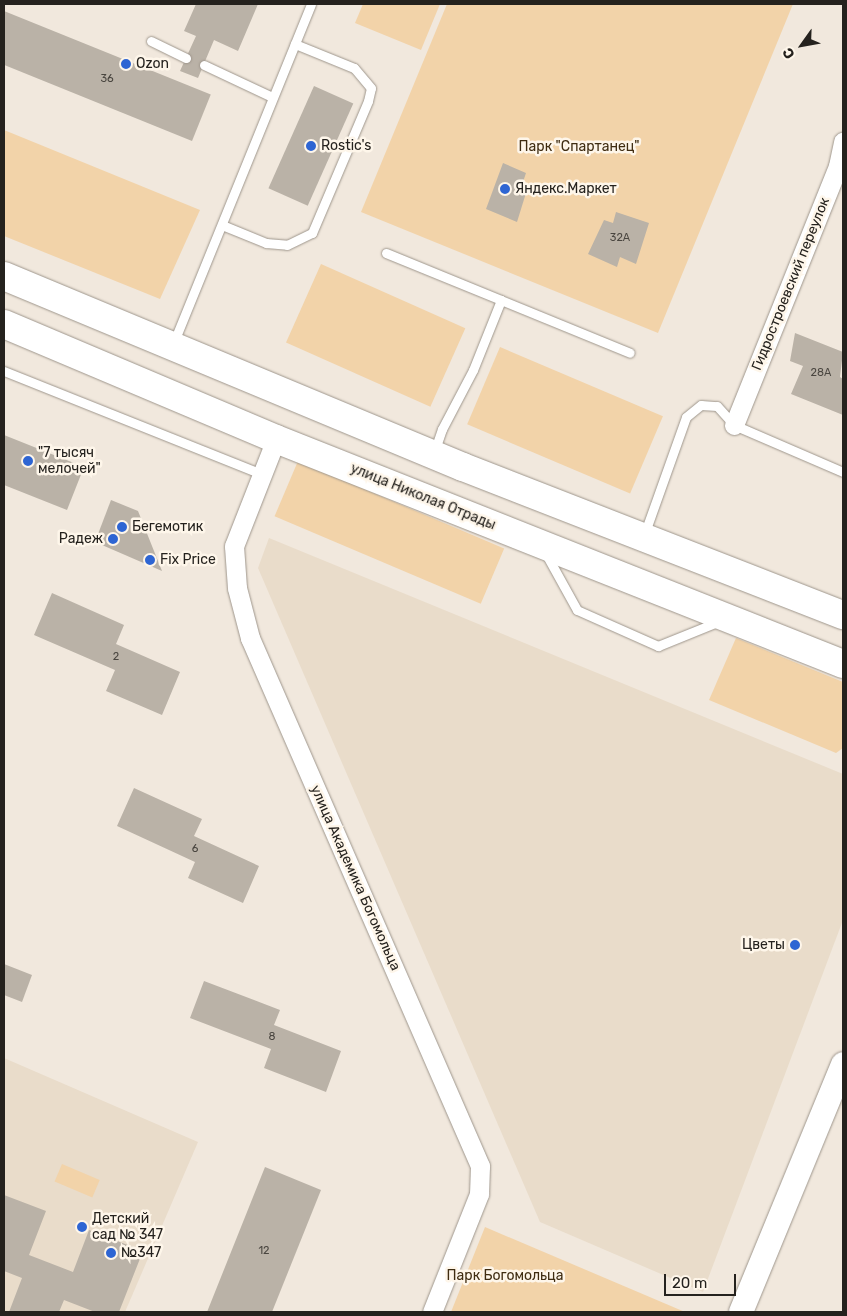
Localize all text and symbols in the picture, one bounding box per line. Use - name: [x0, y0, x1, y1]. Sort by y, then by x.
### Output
- north arrow: [777, 20, 827, 70]
- text: С: [779, 45, 799, 62]
- place label: Ozon: [136, 56, 169, 72]
- marker: Ozon: [120, 58, 132, 70]
- house number: 36: [100, 72, 114, 86]
- place label: Rostic's: [321, 138, 371, 154]
- park label: Парк "Спартанец": [519, 139, 639, 155]
- marker: Rostic's: [305, 140, 317, 152]
- place label: Яндекс.Маркет: [515, 181, 617, 197]
- marker: Яндекс.Маркет: [499, 183, 511, 195]
- street label: Гидростроевский переулок: [749, 195, 833, 373]
- house number: 32А: [610, 231, 630, 245]
- house number: 28А: [811, 366, 831, 380]
- place label: "7 тысяч мелочей": [38, 445, 101, 478]
- marker: "7 тысяч мелочей": [22, 455, 34, 467]
- street label: улица Николая Отрады: [348, 460, 498, 534]
- place label: Бегемотик: [132, 519, 203, 535]
- marker: Бегемотик: [116, 521, 128, 533]
- place label: Радеж: [59, 531, 103, 547]
- marker: Радеж: [107, 533, 119, 545]
- place label: Fix Price: [160, 552, 216, 568]
- marker: Fix Price: [144, 554, 156, 566]
- house number: 2: [113, 650, 119, 664]
- street label: улица Академика Богомольца: [306, 783, 404, 973]
- house number: 6: [192, 842, 198, 856]
- place label: Цветы: [742, 937, 785, 953]
- marker: Цветы: [789, 939, 801, 951]
- house number: 8: [269, 1030, 275, 1044]
- place label: Детский сад № 347: [92, 1211, 163, 1244]
- marker: Детский сад № 347: [76, 1221, 88, 1233]
- house number: 12: [258, 1244, 270, 1258]
- place label: №347: [121, 1245, 161, 1261]
- marker: №347: [105, 1247, 117, 1259]
- scale bar: [667, 1264, 740, 1296]
- park label: Парк Богомольца: [447, 1268, 563, 1284]
- text: 20 m: [672, 1274, 707, 1292]

